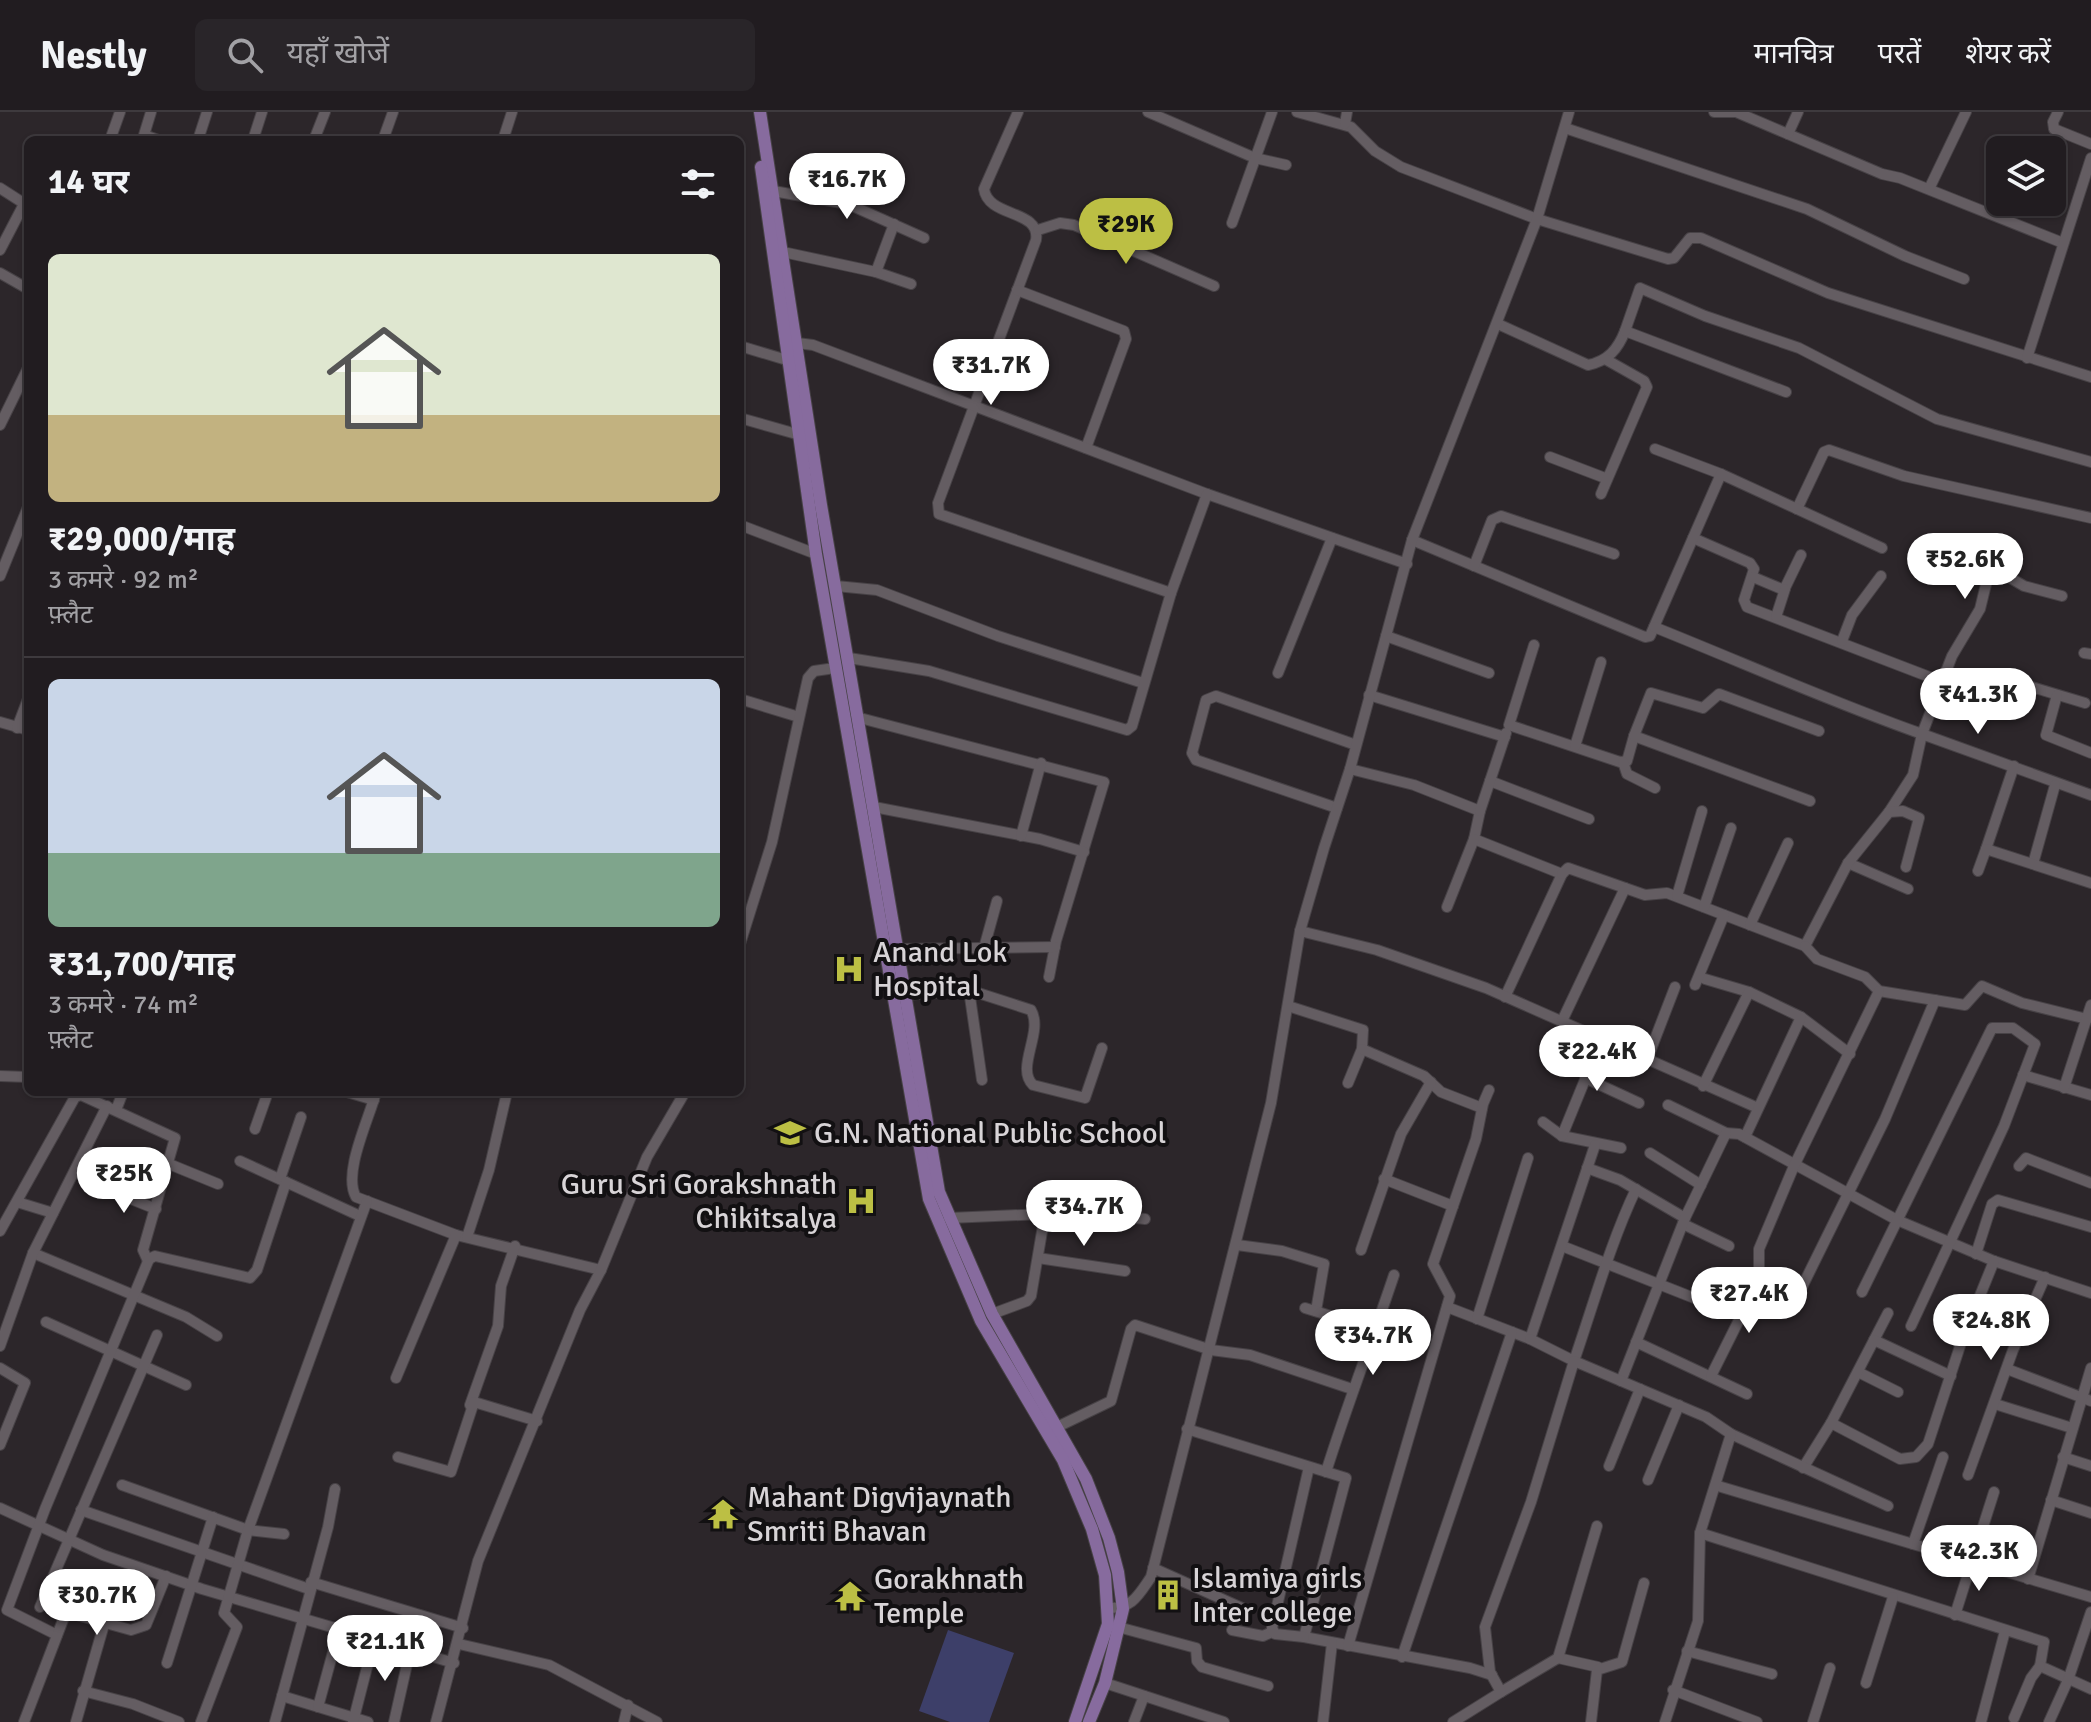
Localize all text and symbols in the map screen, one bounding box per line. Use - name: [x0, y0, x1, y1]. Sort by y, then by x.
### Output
- search box: [195, 19, 755, 91]
- text: Nestly: [40, 32, 147, 79]
- icon: search: [223, 33, 267, 77]
- text: यहाँ खोजें: [287, 35, 389, 72]
- text: मानचित्र: [1754, 37, 1834, 71]
- text: परतें: [1878, 37, 1921, 71]
- text: शेयर करें: [1965, 37, 2051, 71]
- map controls: [1986, 136, 2066, 216]
- button: layers: [1986, 136, 2066, 216]
- pin: ₹16.7K: [782, 153, 912, 221]
- text: 14 घर: [48, 161, 129, 203]
- icon: filters: [676, 162, 720, 206]
- text: ₹16.7K: [807, 163, 887, 195]
- pin: ₹29K: [1079, 198, 1173, 266]
- text: ₹29K: [1097, 208, 1155, 240]
- icon: home: [312, 306, 456, 450]
- pin: ₹31.7K: [926, 339, 1056, 407]
- text: ₹31.7K: [951, 349, 1031, 381]
- text: ₹29,000/माह: [48, 518, 235, 560]
- pin: ₹52.6K: [1900, 533, 2030, 601]
- text: ₹52.6K: [1925, 543, 2005, 575]
- text: 3 कमरे · 92 m²: [48, 564, 199, 596]
- text: फ़्लैट: [48, 599, 93, 631]
- pin: ₹41.3K: [1913, 668, 2043, 736]
- text: ₹41.3K: [1938, 678, 2018, 710]
- icon: home: [312, 731, 456, 875]
- place label: Anand Lok Hospital: [873, 934, 1007, 1005]
- text: ₹31,700/माह: [48, 943, 235, 985]
- hospital icon: Anand Lok Hospital: [832, 952, 866, 986]
- text: 3 कमरे · 74 m²: [48, 989, 199, 1021]
- text: फ़्लैट: [48, 1024, 93, 1056]
- pin: ₹22.4K: [1532, 1025, 1662, 1093]
- text: ₹22.4K: [1557, 1035, 1637, 1067]
- place label: G.N. National Public School: [814, 1115, 1166, 1152]
- school or university icon: G.N. National Public School: [773, 1116, 807, 1150]
- pin: ₹25K: [77, 1147, 171, 1215]
- text: ₹25K: [95, 1157, 153, 1189]
- place label: Guru Sri Gorakshnath Chikitsalya: [561, 1166, 837, 1237]
- pin: ₹34.7K: [1019, 1180, 1149, 1248]
- hospital icon: Guru Sri Gorakshnath Chikitsalya: [844, 1184, 878, 1218]
- text: ₹34.7K: [1044, 1190, 1124, 1222]
- pin: ₹27.4K: [1684, 1267, 1814, 1335]
- text: ₹27.4K: [1709, 1277, 1789, 1309]
- pin: ₹24.8K: [1926, 1294, 2056, 1362]
- text: ₹24.8K: [1951, 1304, 2031, 1336]
- pin: ₹34.7K: [1308, 1309, 1438, 1377]
- text: ₹34.7K: [1333, 1319, 1413, 1351]
- place label: Mahant Digvijaynath Smriti Bhavan: [747, 1479, 1012, 1550]
- temple icon: Mahant Digvijaynath Smriti Bhavan: [706, 1497, 740, 1531]
- pin: ₹42.3K: [1914, 1525, 2044, 1593]
- text: ₹42.3K: [1939, 1535, 2019, 1567]
- place label: Islamiya girls Inter college: [1192, 1560, 1362, 1631]
- place label: Gorakhnath Temple: [874, 1561, 1024, 1632]
- pin: ₹30.7K: [32, 1569, 162, 1637]
- building icon: Islamiya girls Inter college: [1151, 1578, 1185, 1612]
- text: ₹30.7K: [57, 1579, 137, 1611]
- temple icon: Gorakhnath Temple: [833, 1579, 867, 1613]
- pin: ₹21.1K: [320, 1615, 450, 1683]
- text: ₹21.1K: [345, 1625, 425, 1657]

